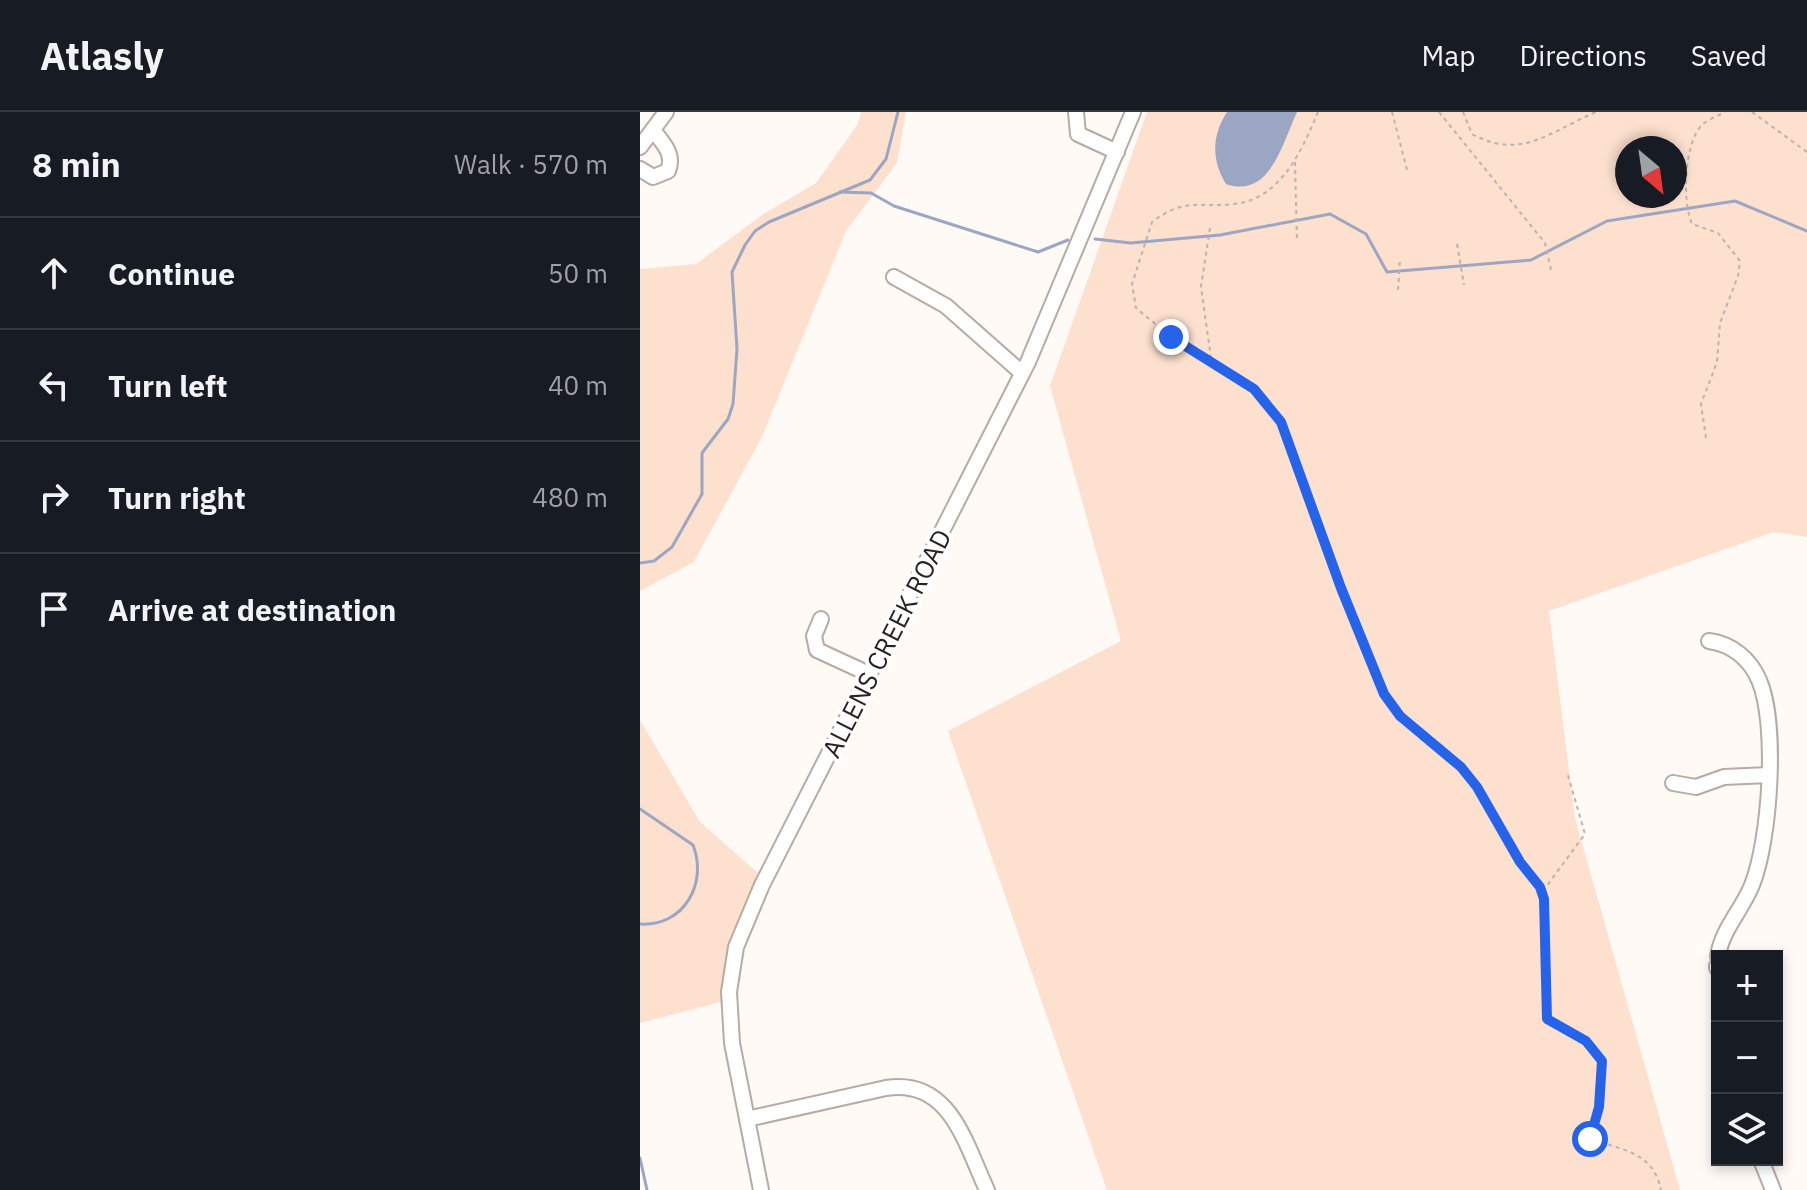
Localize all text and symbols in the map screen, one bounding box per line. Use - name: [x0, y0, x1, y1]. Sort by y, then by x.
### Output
- text: Atlasly: [40, 31, 164, 80]
- text: Map: [1421, 37, 1475, 74]
- text: Directions: [1519, 37, 1647, 74]
- text: Saved: [1691, 37, 1767, 74]
- north arrow: [1615, 136, 1687, 208]
- text: 8 min: [32, 142, 121, 186]
- text: Walk · 570 m: [454, 147, 608, 181]
- icon: ahead: [32, 251, 76, 295]
- text: Continue: [108, 254, 235, 293]
- text: 50 m: [548, 256, 608, 290]
- route end: [1153, 319, 1189, 355]
- icon: left: [32, 363, 76, 407]
- text: Turn left: [108, 366, 227, 405]
- text: 40 m: [548, 368, 608, 402]
- icon: right: [32, 475, 76, 519]
- text: Turn right: [108, 478, 246, 517]
- text: 480 m: [532, 480, 608, 514]
- street label: ALLENS CREEK ROAD: [814, 523, 958, 763]
- icon: arrive: [32, 587, 76, 631]
- text: Arrive at destination: [108, 590, 396, 629]
- map controls: [1711, 950, 1783, 1166]
- button: +: [1711, 950, 1783, 1022]
- button: −: [1711, 1022, 1783, 1094]
- button: layers: [1711, 1094, 1783, 1166]
- route start: [1572, 1121, 1608, 1157]

